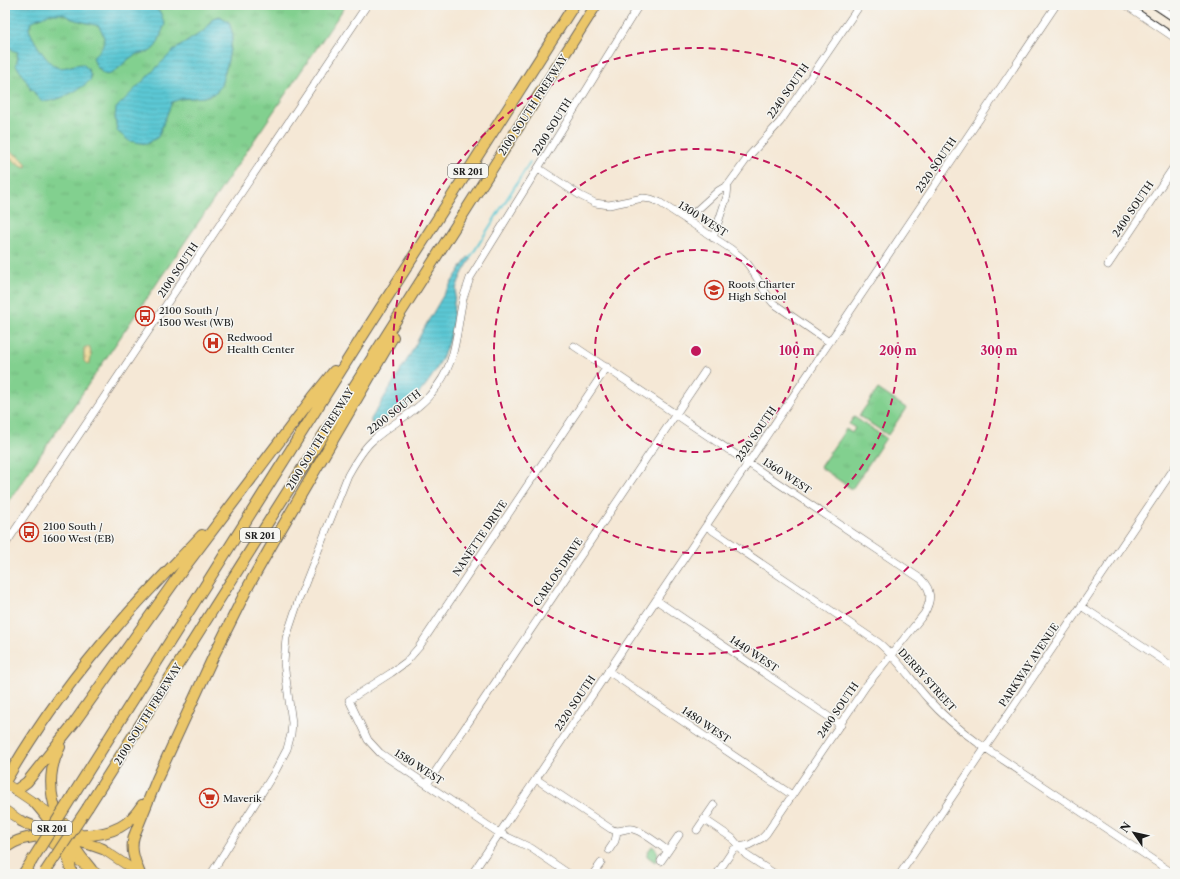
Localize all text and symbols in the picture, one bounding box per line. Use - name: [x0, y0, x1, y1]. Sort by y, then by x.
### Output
- street label: 2100 SOUTH FREEWAY: [496, 51, 571, 158]
- street label: 2240 SOUTH: [764, 61, 812, 121]
- street label: 2200 SOUTH: [529, 96, 575, 158]
- street label: 2320 SOUTH: [913, 134, 960, 195]
- road number: SR 201: [448, 164, 488, 178]
- street label: 2400 SOUTH: [1109, 178, 1157, 240]
- street label: 1300 WEST: [676, 198, 730, 240]
- street label: 2100 SOUTH: [155, 240, 201, 300]
- place label: Roots Charter High School: [728, 278, 796, 303]
- school or university icon: Roots Charter High School: [703, 279, 725, 301]
- place label: 2100 South / 1500 West (WB): [159, 304, 234, 329]
- bus stop icon: 2100 South / 1500 West (WB): [134, 305, 156, 327]
- place label: Redwood Health Center: [227, 331, 295, 356]
- hospital icon: Redwood Health Center: [202, 332, 224, 354]
- text: 100 m: [779, 343, 815, 358]
- text: 200 m: [879, 343, 917, 358]
- text: 300 m: [980, 343, 1018, 358]
- centre of rings: [689, 344, 703, 358]
- street label: 2100 SOUTH FREEWAY: [283, 385, 357, 492]
- street label: 2200 SOUTH: [364, 387, 424, 437]
- street label: 2320 SOUTH: [733, 403, 780, 464]
- street label: 1360 WEST: [760, 455, 814, 497]
- street label: NANETTE DRIVE: [450, 498, 510, 578]
- place label: 2100 South / 1600 West (EB): [43, 520, 114, 545]
- bus stop icon: 2100 South / 1600 West (EB): [18, 521, 40, 543]
- road number: SR 201: [240, 528, 280, 542]
- street label: CARLOS DRIVE: [530, 535, 586, 608]
- street label: PARKWAY AVENUE: [996, 621, 1062, 709]
- street label: 1440 WEST: [727, 633, 781, 675]
- street label: DERBY STREET: [895, 646, 959, 715]
- street label: 2100 SOUTH FREEWAY: [111, 660, 185, 767]
- street label: 2320 SOUTH: [552, 672, 599, 733]
- street label: 2400 SOUTH: [814, 679, 862, 741]
- street label: 1480 WEST: [679, 704, 733, 746]
- street label: 1580 WEST: [392, 746, 446, 788]
- supermarket icon: Maverik: [198, 787, 220, 809]
- place label: Maverik: [223, 792, 263, 805]
- north arrow: [1114, 813, 1154, 853]
- text: N: [1117, 819, 1134, 835]
- road number: SR 201: [32, 821, 72, 835]

